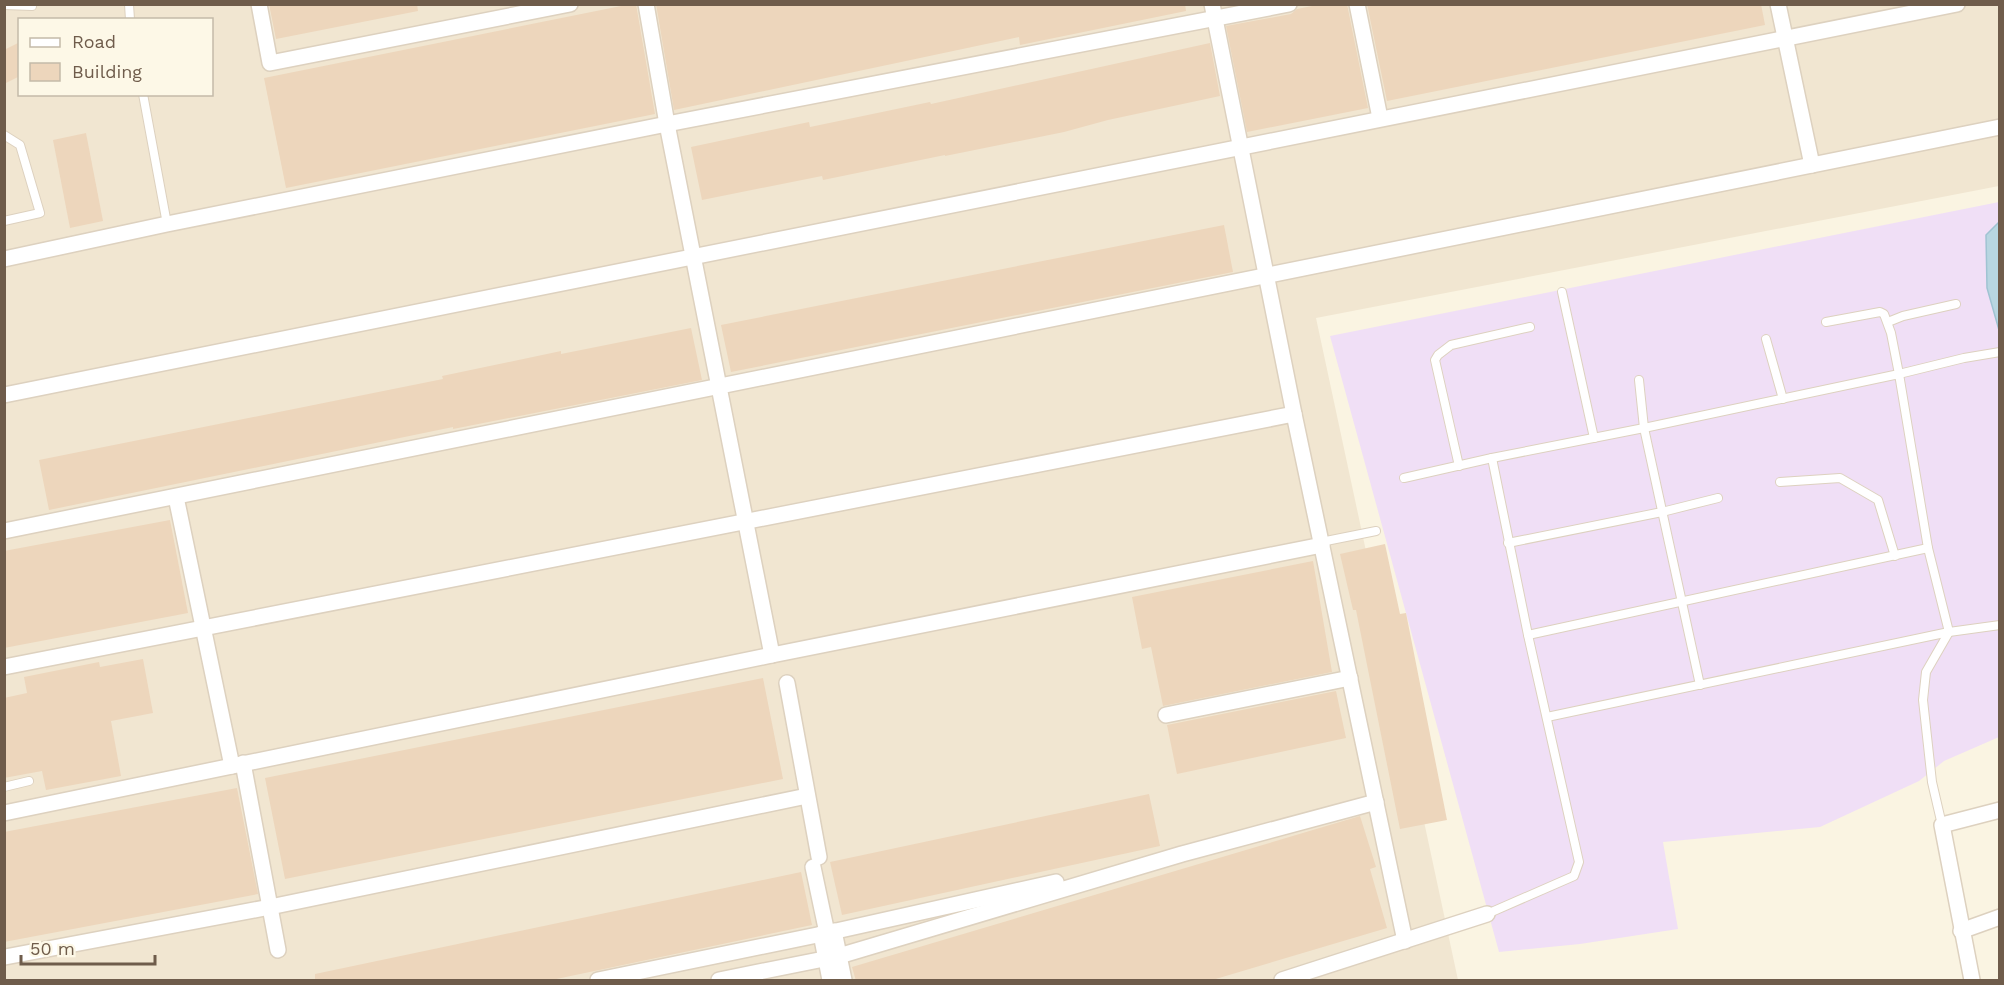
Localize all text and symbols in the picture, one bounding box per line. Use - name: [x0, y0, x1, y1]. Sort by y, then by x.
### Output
- legend: [18, 18, 213, 96]
- text: Road: [72, 31, 116, 52]
- text: Building: [72, 61, 142, 82]
- scale bar: [21, 928, 154, 966]
- text: 50 m: [30, 938, 75, 959]

